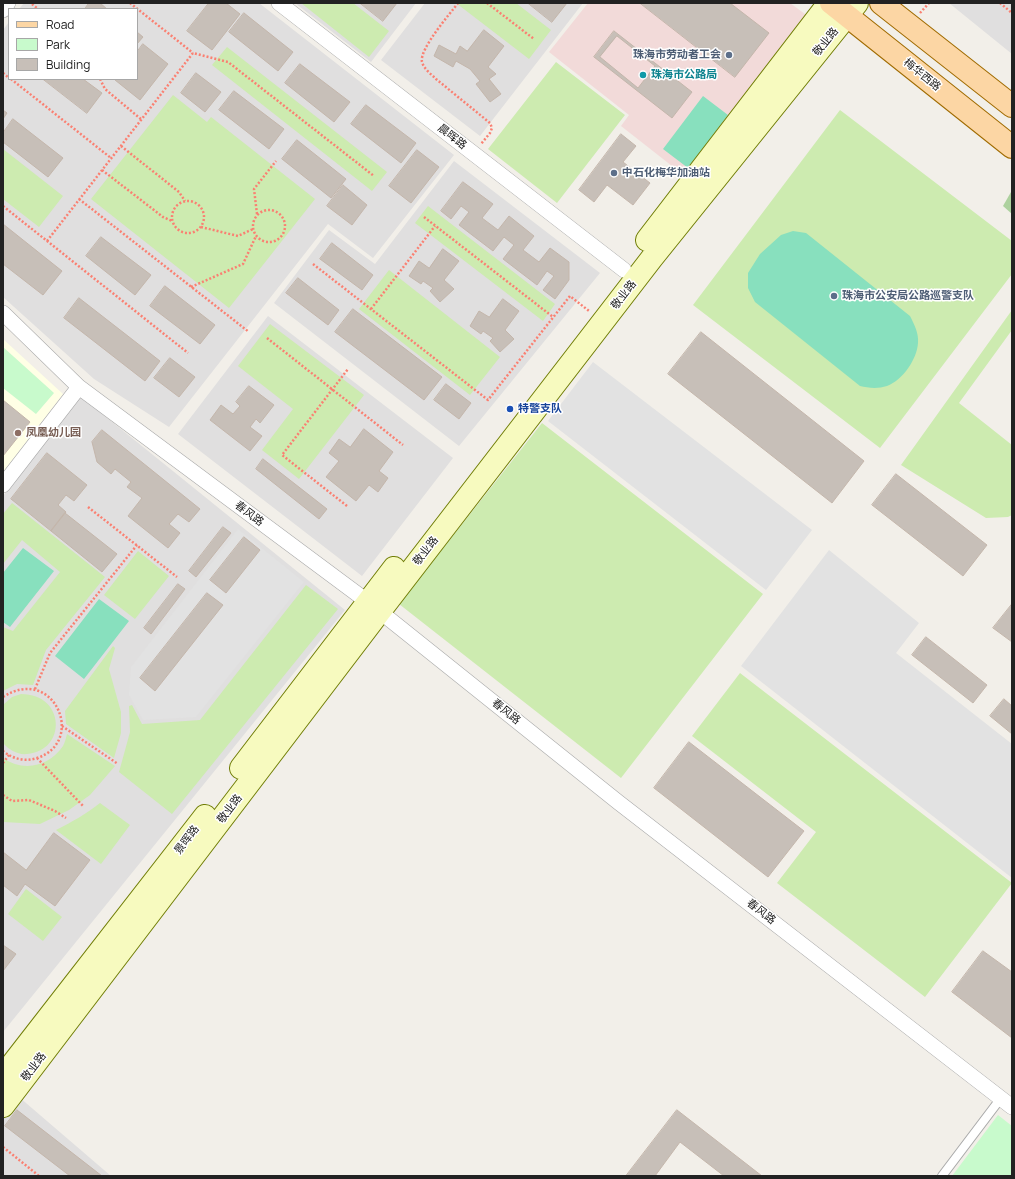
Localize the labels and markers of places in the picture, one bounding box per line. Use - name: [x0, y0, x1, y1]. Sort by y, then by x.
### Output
- place label: 珠海市劳动者工会: [633, 48, 721, 62]
- marker: 珠海市劳动者工会: [724, 50, 734, 60]
- place label: 珠海市公路局: [651, 68, 717, 82]
- marker: 珠海市公路局: [638, 70, 648, 80]
- place label: 中石化梅华加油站: [622, 166, 710, 180]
- marker: 中石化梅华加油站: [609, 168, 619, 178]
- place label: 珠海市公安局公路巡警支队: [842, 289, 974, 303]
- marker: 珠海市公安局公路巡警支队: [829, 291, 839, 301]
- place label: 特警支队: [518, 402, 562, 416]
- marker: 特警支队: [505, 404, 515, 414]
- place label: 凤凰幼儿园: [26, 426, 81, 440]
- marker: 凤凰幼儿园: [13, 428, 23, 438]

